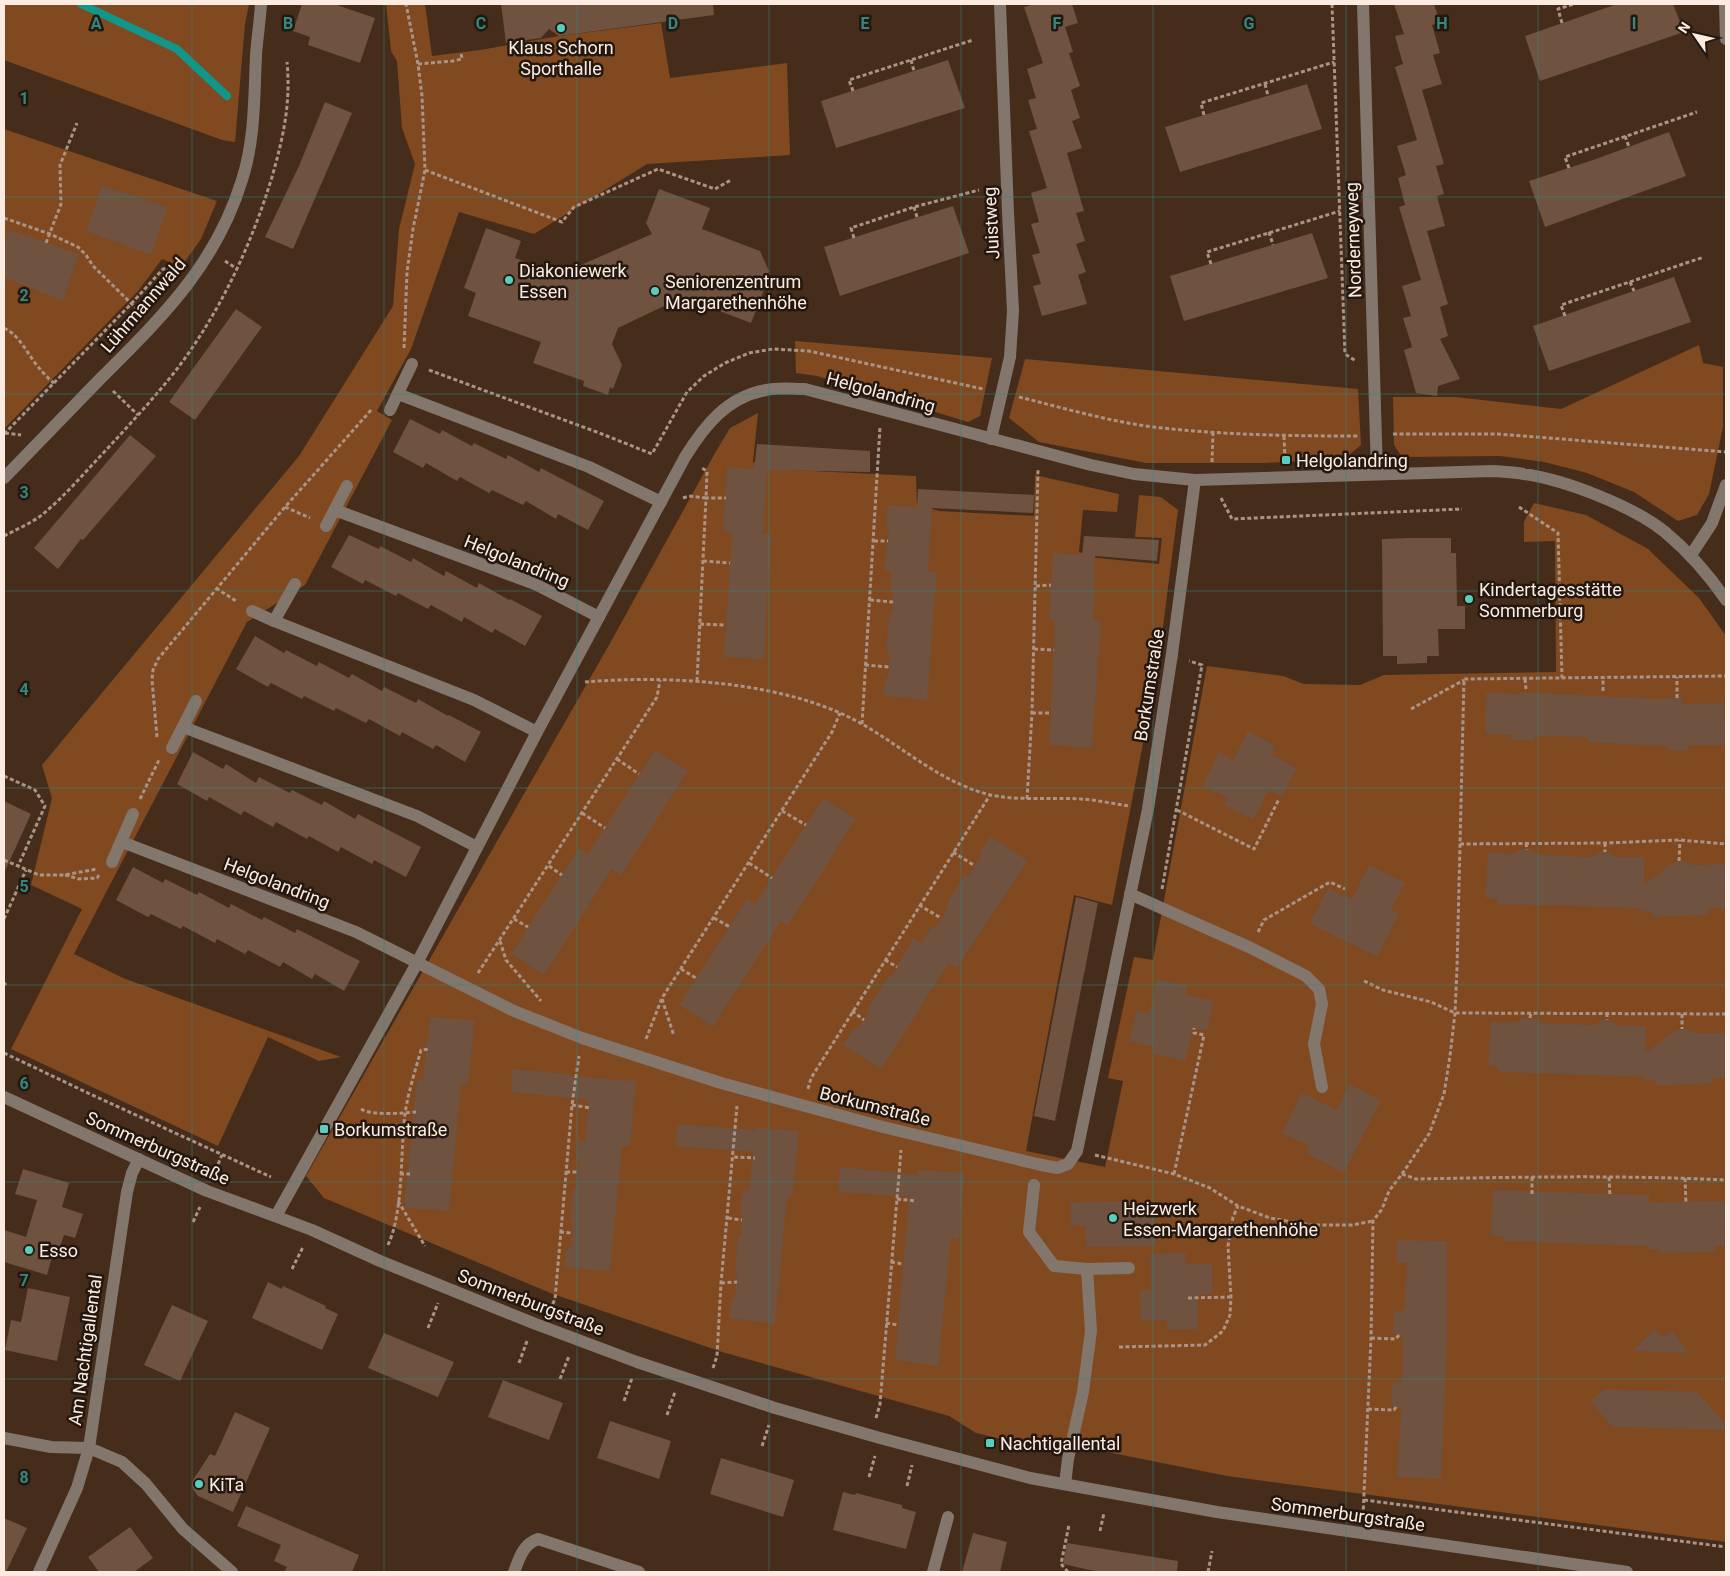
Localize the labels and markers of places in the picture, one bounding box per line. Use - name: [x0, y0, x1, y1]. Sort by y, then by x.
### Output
- marker: Klaus Schorn Sporthalle: [555, 22, 567, 34]
- place label: Klaus Schorn Sporthalle: [508, 37, 614, 79]
- place label: Diakoniewerk Essen: [519, 260, 627, 302]
- place label: Seniorenzentrum Margarethenhöhe: [665, 271, 807, 313]
- marker: Diakoniewerk Essen: [503, 274, 515, 286]
- marker: Seniorenzentrum Margarethenhöhe: [649, 285, 661, 297]
- place label: Helgolandring: [1296, 450, 1408, 471]
- marker: Helgolandring: [1280, 454, 1292, 466]
- place label: Kindertagesstätte Sommerburg: [1479, 579, 1622, 621]
- marker: Kindertagesstätte Sommerburg: [1463, 593, 1475, 605]
- place label: Borkumstraße: [334, 1119, 447, 1140]
- marker: Borkumstraße: [318, 1123, 330, 1135]
- place label: Heizwerk Essen-Margarethenhöhe: [1123, 1198, 1318, 1240]
- marker: Heizwerk Essen-Margarethenhöhe: [1107, 1212, 1119, 1224]
- place label: Esso: [39, 1240, 78, 1261]
- marker: Esso: [23, 1244, 35, 1256]
- place label: Nachtigallental: [1000, 1433, 1120, 1454]
- marker: Nachtigallental: [984, 1437, 996, 1449]
- place label: KiTa: [209, 1474, 244, 1495]
- marker: KiTa: [193, 1478, 205, 1490]

